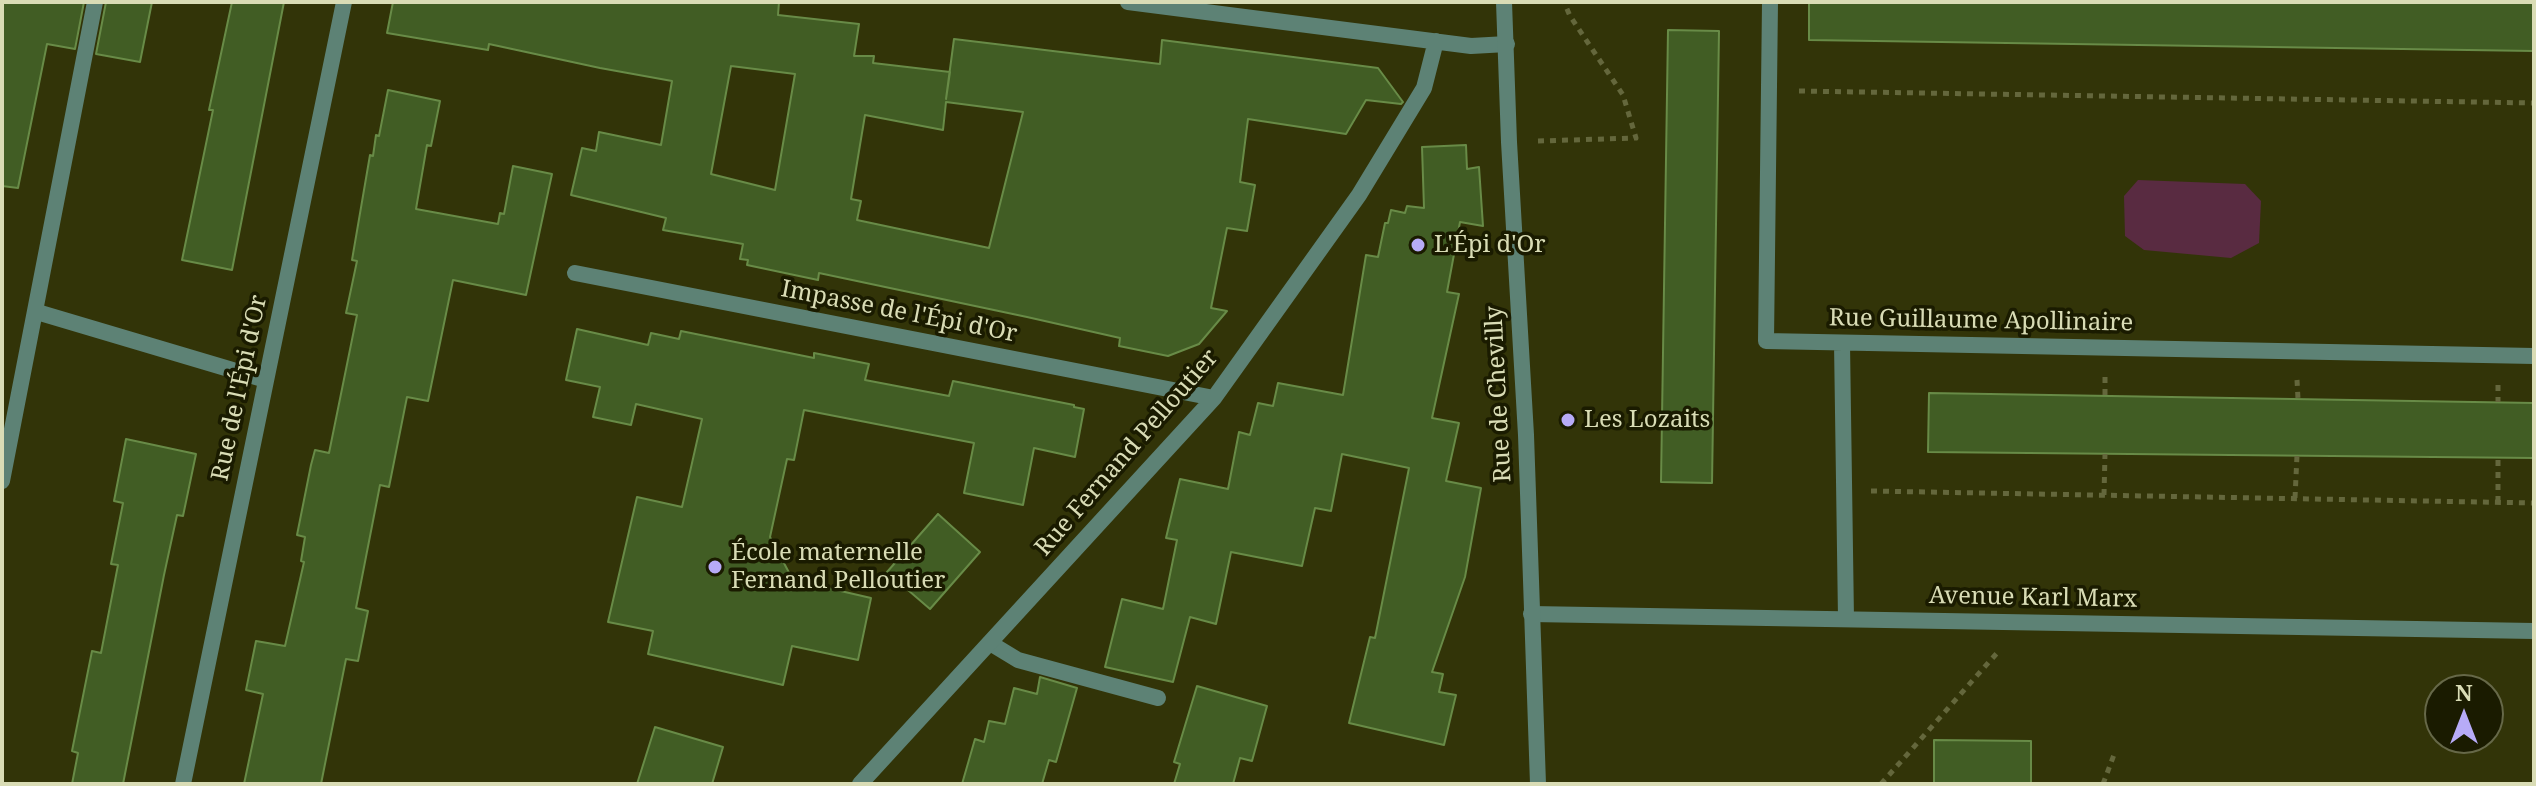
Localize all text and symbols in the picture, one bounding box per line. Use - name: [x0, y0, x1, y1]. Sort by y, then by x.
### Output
- place label: L'Épi d'Or: [1434, 231, 1546, 259]
- marker: L'Épi d'Or: [1409, 236, 1427, 254]
- street label: Impasse de l'Épi d'Or: [779, 275, 1019, 349]
- street label: Rue de l'Épi d'Or: [206, 292, 274, 484]
- street label: Rue Guillaume Apollinaire: [1829, 304, 2133, 338]
- street label: Rue de Chevilly: [1480, 305, 1518, 483]
- street label: Rue Fernand Pelloutier: [1029, 344, 1225, 562]
- place label: Les Lozaits: [1584, 406, 1710, 434]
- marker: Les Lozaits: [1559, 411, 1577, 429]
- place label: École maternelle Fernand Pelloutier: [731, 539, 945, 595]
- marker: École maternelle Fernand Pelloutier: [706, 558, 724, 576]
- street label: Avenue Karl Marx: [1929, 582, 2137, 614]
- north arrow: [2424, 674, 2504, 754]
- text: N: [2455, 677, 2473, 707]

